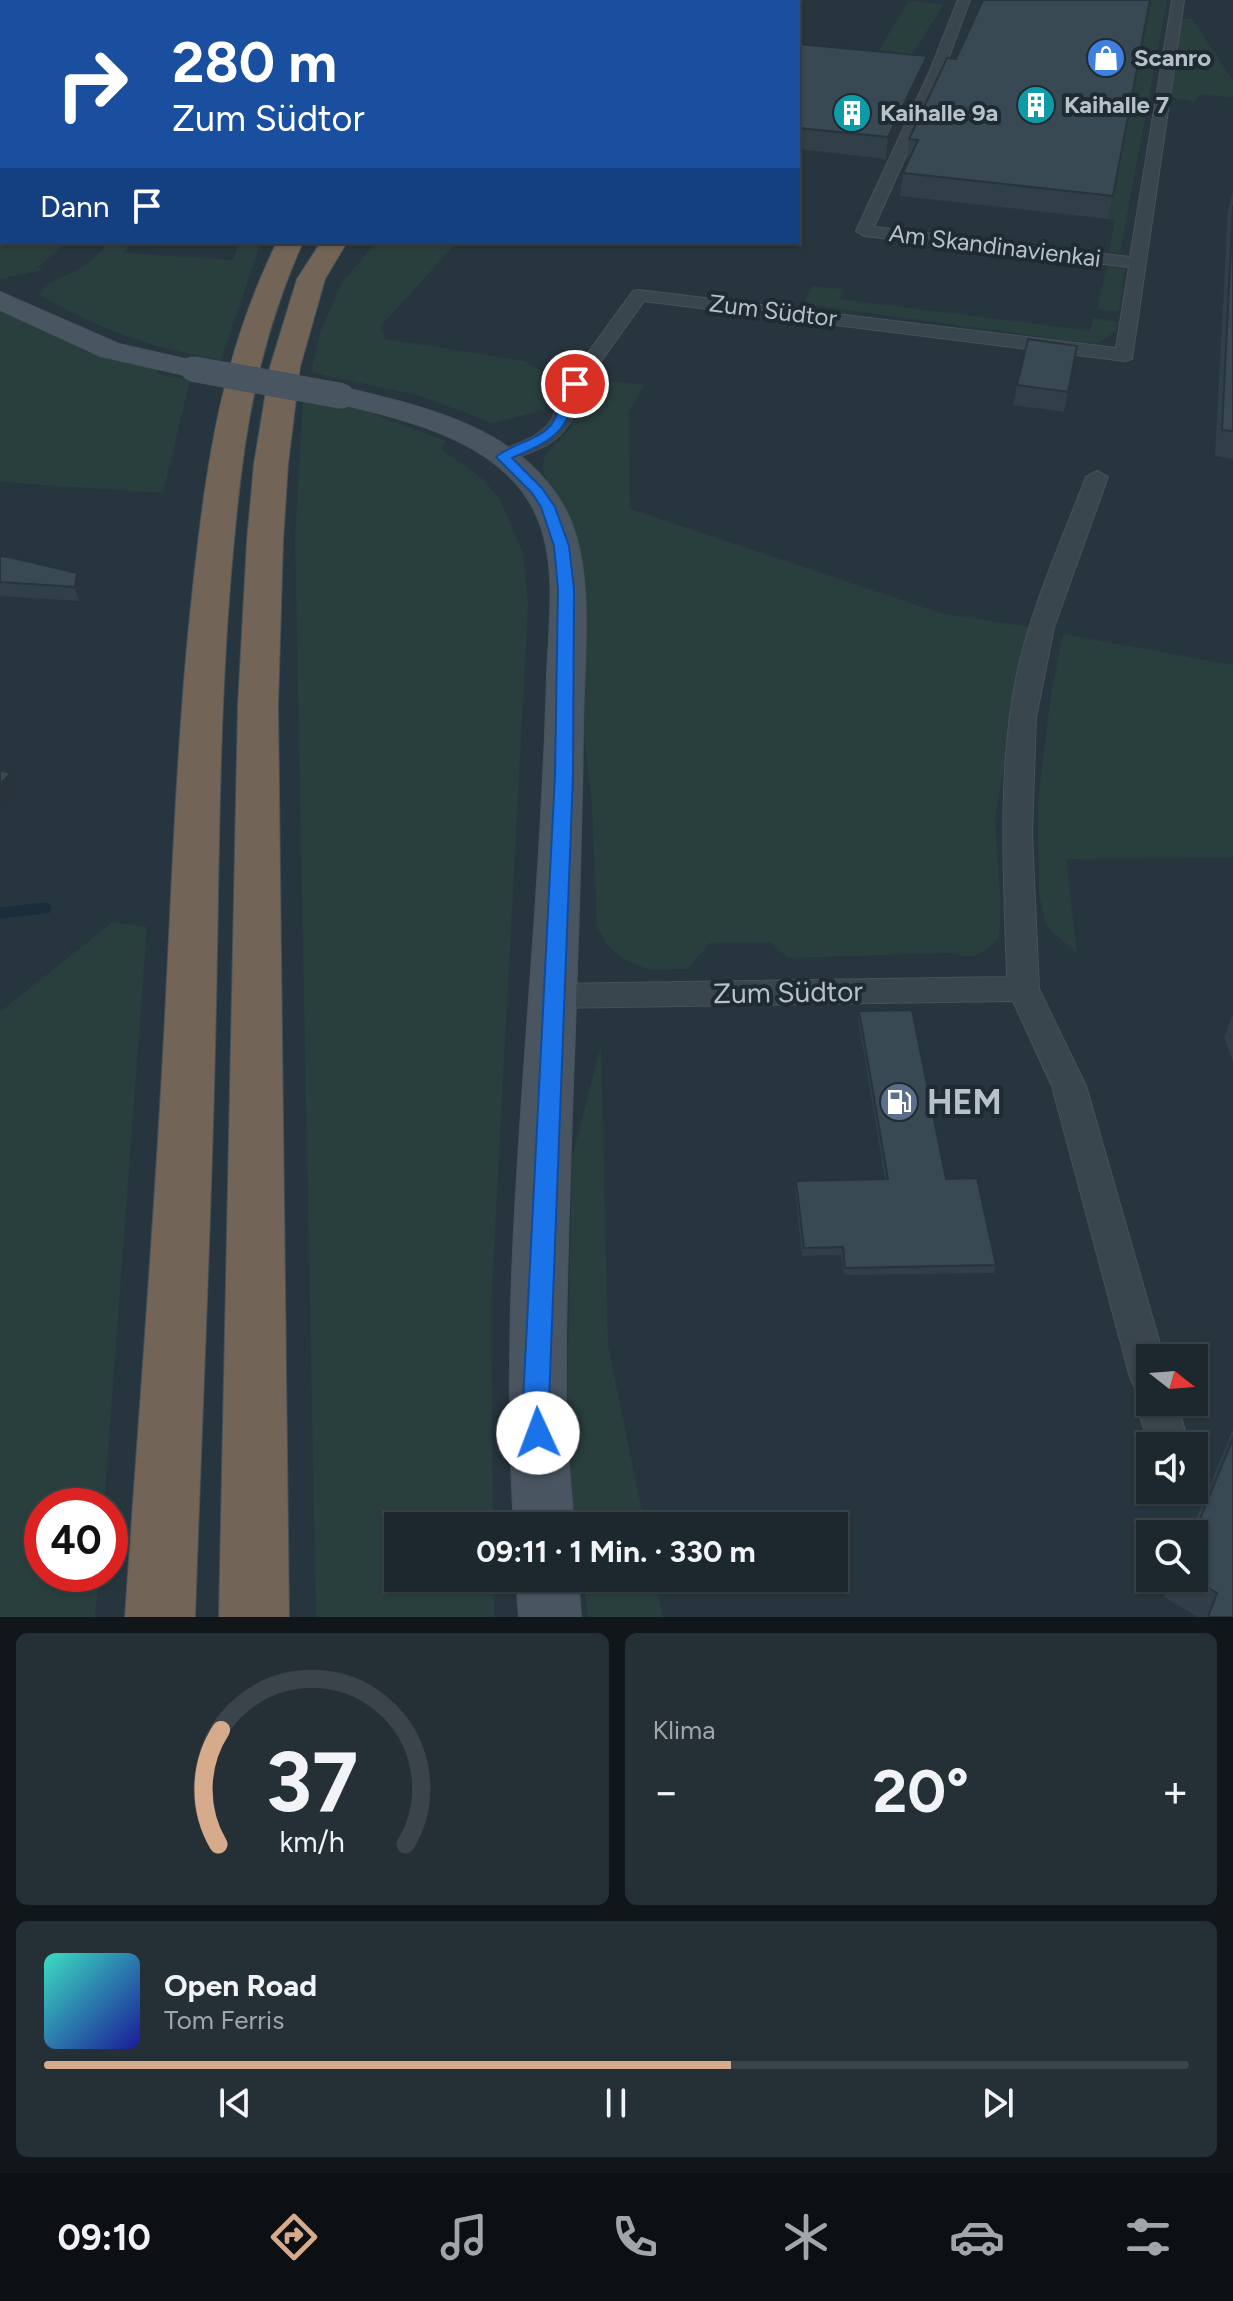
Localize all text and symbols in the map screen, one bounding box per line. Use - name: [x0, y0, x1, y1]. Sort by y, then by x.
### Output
- text: 280 m: [172, 29, 337, 96]
- icon: right: [40, 32, 144, 136]
- shop icon: Scanro: [1085, 37, 1127, 79]
- place label: Scanro: [1134, 43, 1211, 72]
- building icon: Kaihalle 7: [1015, 84, 1057, 126]
- place label: Kaihalle 7: [1064, 90, 1169, 119]
- building icon: Kaihalle 9a: [831, 92, 873, 134]
- text: Zum Südtor: [172, 97, 365, 140]
- place label: Kaihalle 9a: [880, 98, 998, 127]
- icon: arrive: [125, 184, 169, 228]
- text: Dann: [40, 188, 109, 225]
- street label: Am Skandinavienkai: [888, 218, 1103, 273]
- street label: Zum Südtor: [708, 288, 839, 333]
- pin: [541, 350, 609, 418]
- icon: arrive: [553, 362, 597, 406]
- street label: Zum Südtor: [713, 974, 864, 1010]
- fuel station icon: HEM: [878, 1081, 920, 1123]
- place label: HEM: [927, 1082, 1002, 1123]
- north arrow: [1136, 1344, 1208, 1416]
- map controls: [1136, 1344, 1208, 1592]
- position arrow: [496, 1391, 580, 1475]
- button: sound: [1136, 1432, 1208, 1504]
- speed limit sign: 40: [24, 1488, 128, 1592]
- button: search: [1136, 1520, 1208, 1592]
- text: 09:11 · 1 Min. · 330 m: [476, 1533, 756, 1570]
- text: Klima: [653, 1714, 716, 1746]
- text: 37: [266, 1732, 359, 1832]
- text: 20°: [873, 1755, 969, 1827]
- text: −: [653, 1765, 680, 1818]
- text: +: [1162, 1765, 1189, 1818]
- text: km/h: [280, 1825, 345, 1859]
- text: Open Road: [164, 1967, 317, 2004]
- text: Tom Ferris: [164, 2004, 284, 2036]
- icon: previous: [213, 2081, 257, 2125]
- icon: pause: [594, 2081, 638, 2125]
- icon: next: [976, 2081, 1020, 2125]
- icon: directions: [266, 2209, 322, 2265]
- icon: music: [436, 2209, 492, 2265]
- icon: phone: [607, 2209, 663, 2265]
- icon: climate: [778, 2209, 834, 2265]
- icon: car: [949, 2209, 1005, 2265]
- icon: filters: [1120, 2209, 1176, 2265]
- text: 09:10: [57, 2216, 151, 2259]

